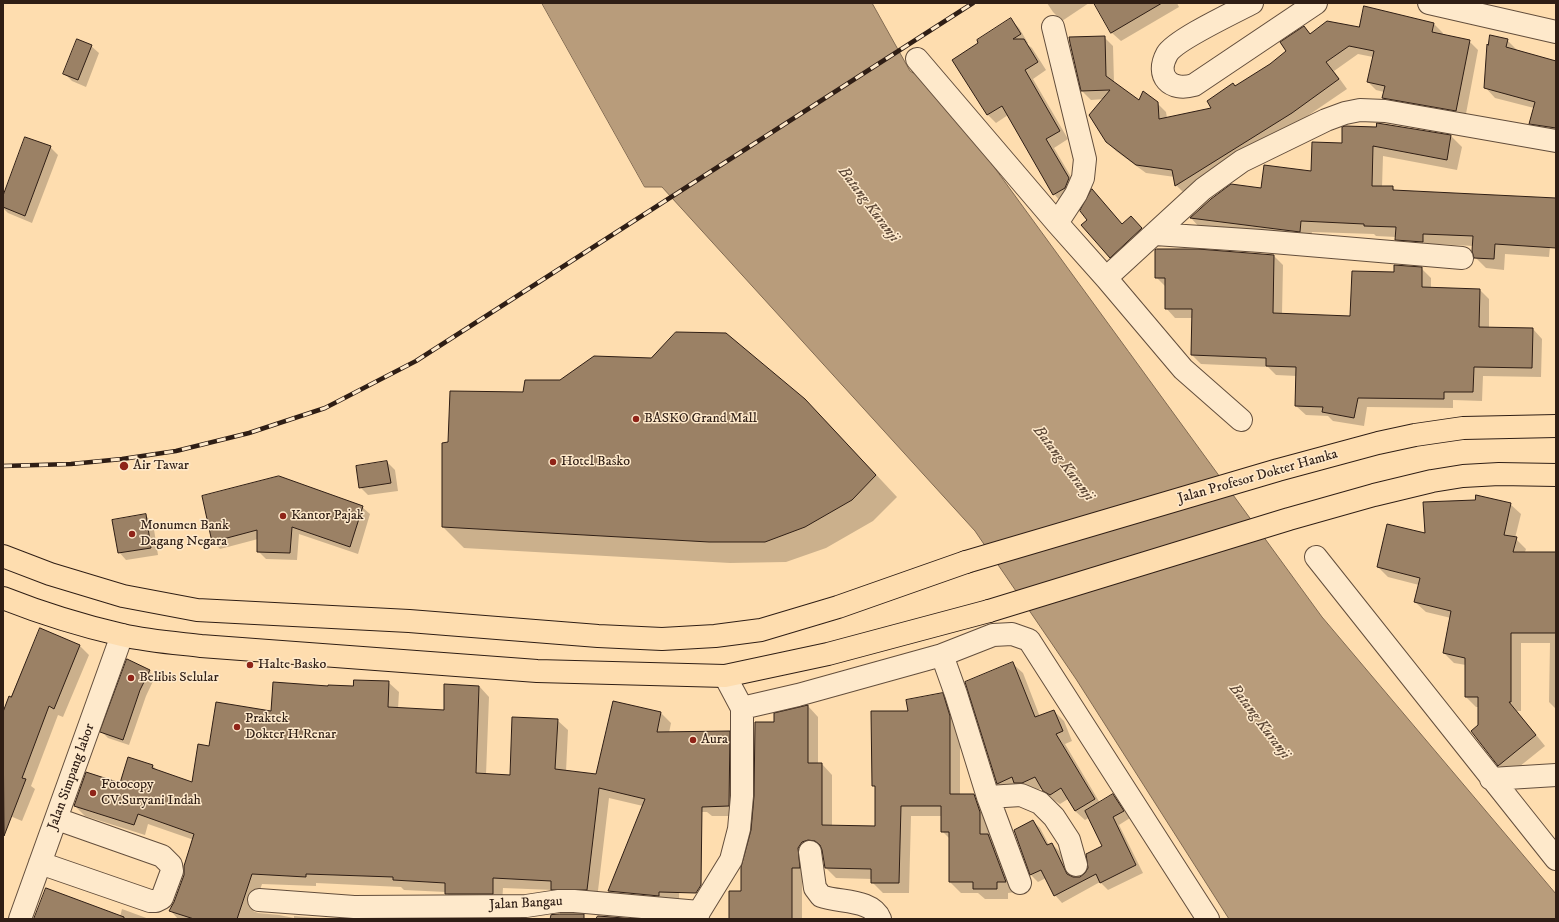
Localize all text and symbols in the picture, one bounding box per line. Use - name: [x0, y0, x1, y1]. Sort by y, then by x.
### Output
- water label: Batang Kuranji: [834, 164, 902, 246]
- place label: BASKO Grand Mall: [644, 411, 757, 427]
- marker: BASKO Grand Mall: [631, 414, 641, 424]
- water label: Batang Kuranji: [1029, 423, 1097, 505]
- street label: Jalan Profesor Dokter Hamka: [1176, 446, 1340, 508]
- place label: Hotel Basko: [561, 454, 630, 470]
- marker: Hotel Basko: [548, 457, 558, 467]
- place label: Air Tawar: [133, 458, 189, 474]
- marker: Air Tawar: [118, 460, 130, 472]
- place label: Kantor Pajak: [291, 508, 364, 524]
- marker: Kantor Pajak: [278, 511, 288, 521]
- place label: Monumen Bank Dagang Negara: [140, 518, 229, 550]
- marker: Monumen Bank Dagang Negara: [127, 529, 137, 539]
- place label: Halte Basko: [258, 657, 326, 673]
- marker: Halte Basko: [245, 660, 255, 670]
- place label: Belibis Selular: [139, 670, 219, 686]
- marker: Belibis Selular: [126, 673, 136, 683]
- water label: Batang Kuranji: [1225, 681, 1293, 763]
- place label: Praktek Dokter H.Renar: [245, 711, 336, 744]
- street label: Jalan Simpang labor: [45, 722, 99, 832]
- marker: Praktek Dokter H.Renar: [232, 722, 242, 732]
- place label: Aura: [701, 732, 728, 748]
- marker: Aura: [688, 735, 698, 745]
- place label: Fotocopy CV.Suryani Indah: [101, 777, 201, 810]
- marker: Fotocopy CV.Suryani Indah: [88, 788, 98, 798]
- street label: Jalan Bangau: [489, 894, 563, 914]

